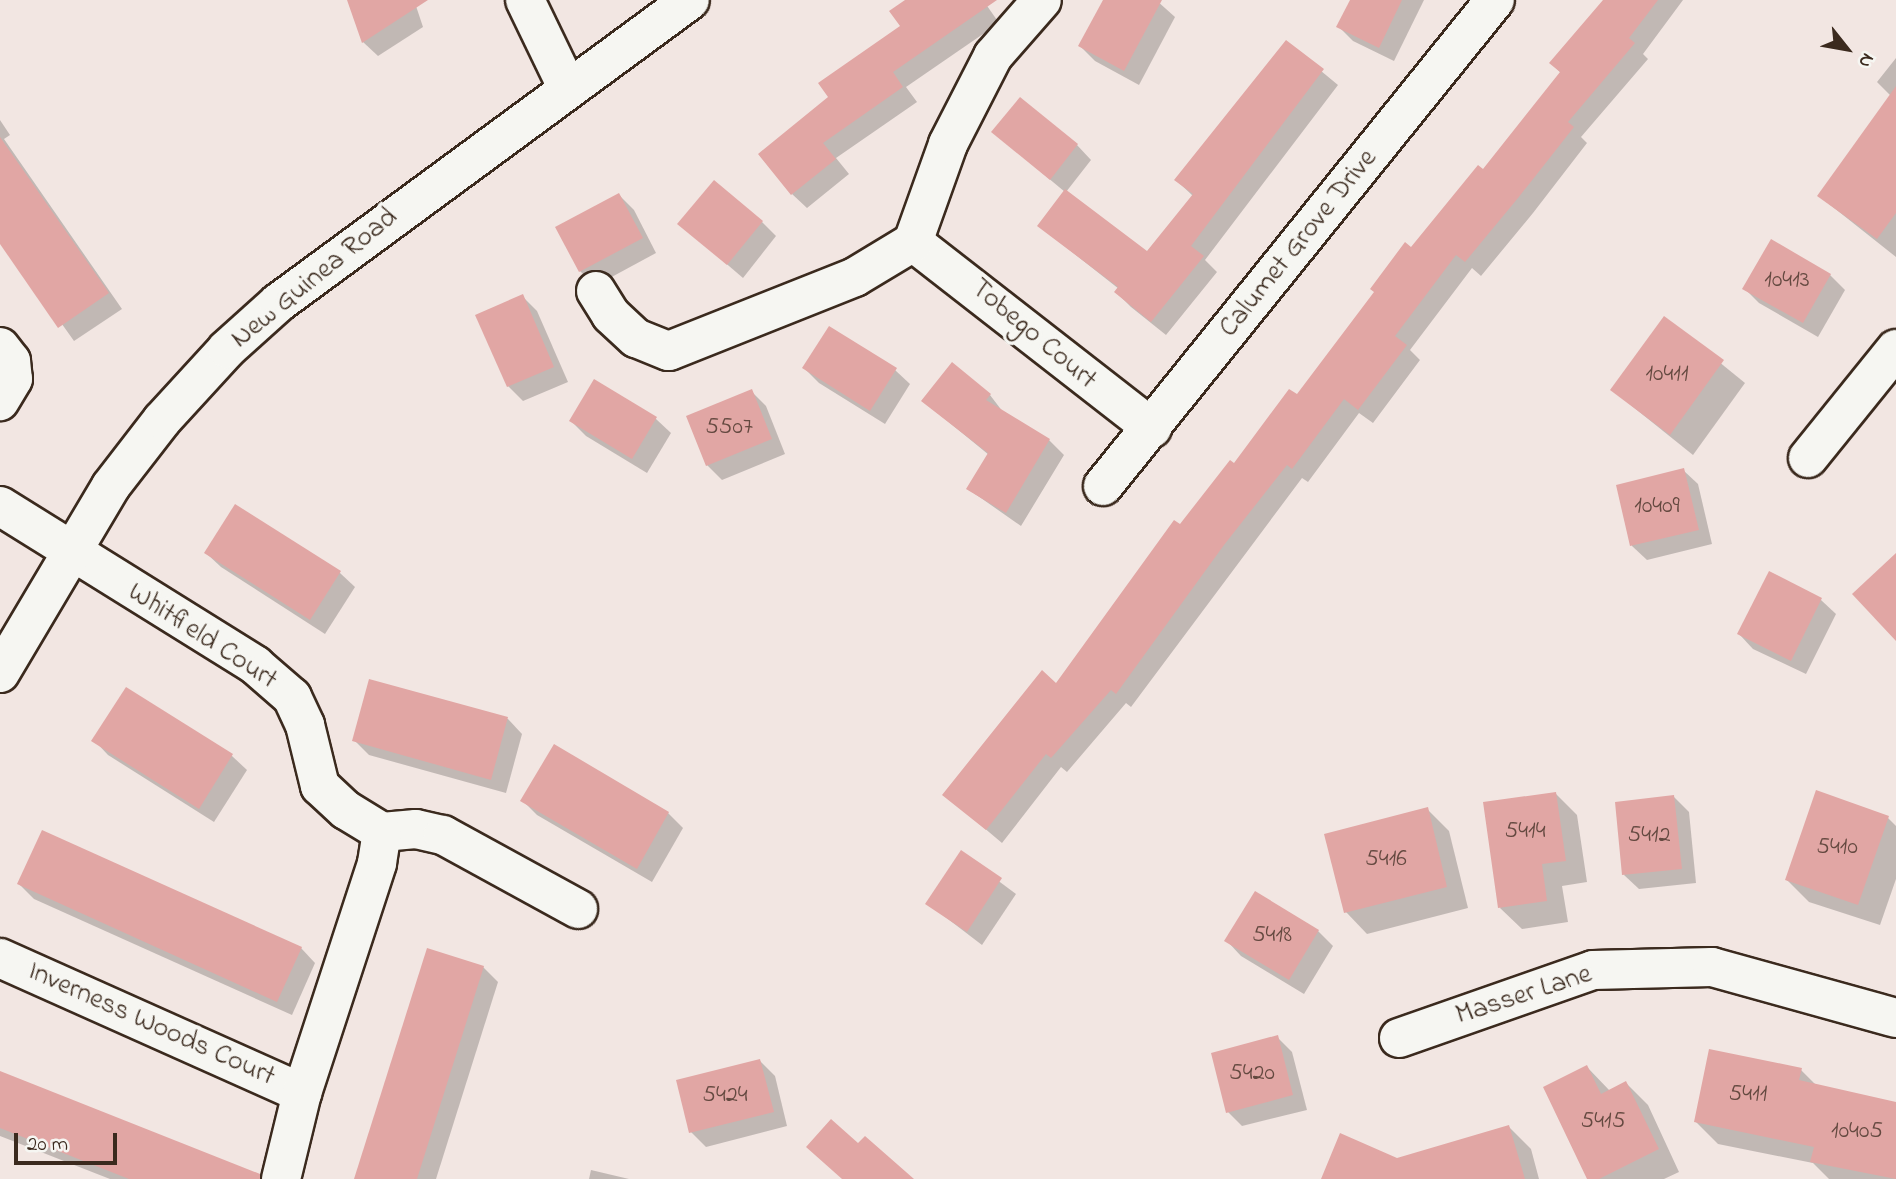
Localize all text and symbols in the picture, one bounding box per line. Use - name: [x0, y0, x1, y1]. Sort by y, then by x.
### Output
- north arrow: [1812, 14, 1882, 84]
- text: N: [1851, 48, 1880, 73]
- street label: Calumet Grove Drive: [1213, 143, 1385, 345]
- street label: New Guinea Road: [225, 202, 405, 356]
- house number: 10413: [1764, 267, 1810, 295]
- street label: Tobego Court: [963, 273, 1103, 397]
- house number: 10411: [1645, 361, 1689, 389]
- house number: 5507: [705, 414, 753, 442]
- house number: 10409: [1634, 493, 1680, 521]
- street label: Whitfield Court: [121, 576, 283, 698]
- house number: 5414: [1504, 818, 1546, 846]
- house number: 5412: [1627, 822, 1671, 850]
- house number: 5410: [1816, 834, 1858, 862]
- house number: 5416: [1365, 846, 1407, 874]
- house number: 5418: [1252, 922, 1292, 950]
- street label: Inverness Woods Court: [22, 955, 280, 1095]
- street label: Masser Lane: [1452, 958, 1596, 1034]
- house number: 5420: [1229, 1060, 1275, 1088]
- house number: 5411: [1729, 1081, 1767, 1109]
- house number: 5424: [702, 1082, 748, 1110]
- house number: 5415: [1581, 1108, 1625, 1136]
- house number: 10405: [1831, 1118, 1883, 1146]
- scale bar: [18, 1120, 121, 1164]
- text: 20 m: [27, 1130, 68, 1160]

